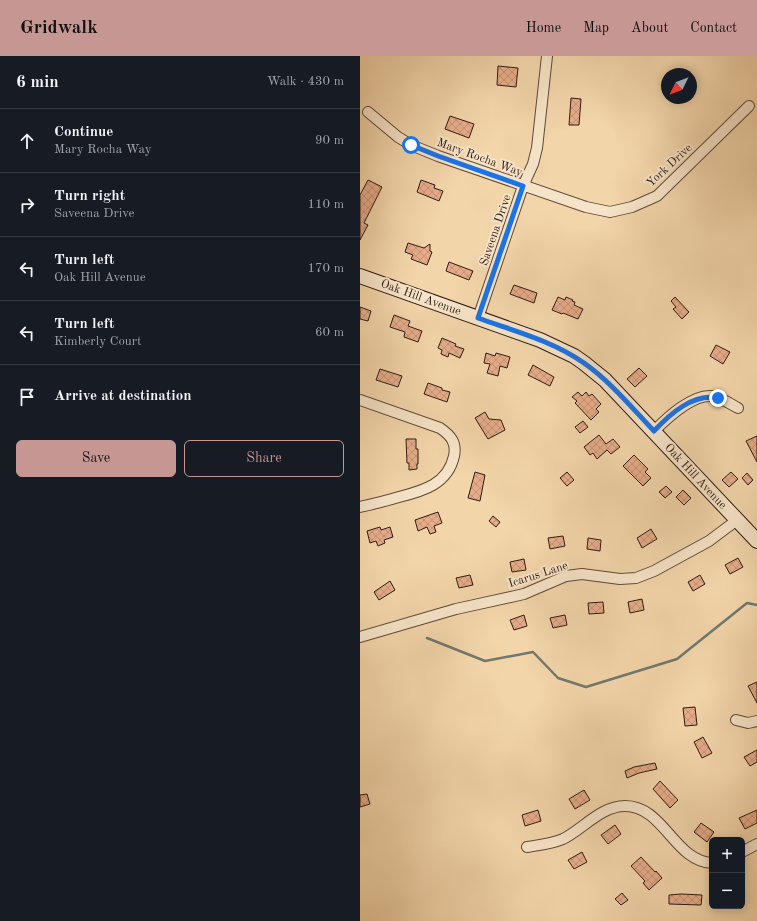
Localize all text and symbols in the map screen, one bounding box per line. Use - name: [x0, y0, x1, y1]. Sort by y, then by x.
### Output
- text: Gridwalk: [20, 19, 98, 38]
- text: Home: [526, 21, 561, 35]
- text: Map: [583, 21, 609, 35]
- text: About: [631, 21, 668, 35]
- text: Contact: [690, 21, 737, 35]
- north arrow: [661, 68, 697, 104]
- text: 6 min: [16, 74, 59, 91]
- text: Walk · 430 m: [267, 75, 344, 88]
- text: Continue: [54, 125, 113, 140]
- icon: ahead: [16, 130, 38, 152]
- text: 90 m: [315, 134, 344, 147]
- route start: [402, 136, 420, 154]
- street label: Mary Rocha Way: [435, 137, 525, 179]
- street label: York Drive: [645, 142, 695, 190]
- text: Mary Rocha Way: [54, 143, 152, 156]
- text: Turn right: [54, 189, 125, 204]
- street label: Saveena Drive: [478, 193, 514, 267]
- icon: right: [16, 194, 38, 216]
- text: 110 m: [307, 198, 344, 211]
- text: Saveena Drive: [54, 207, 135, 220]
- text: Turn left: [54, 253, 114, 268]
- icon: left: [16, 258, 38, 280]
- text: 170 m: [307, 262, 344, 275]
- text: Oak Hill Avenue: [54, 271, 146, 284]
- street label: Oak Hill Avenue: [379, 278, 463, 318]
- text: Turn left: [54, 317, 114, 332]
- icon: left: [16, 322, 38, 344]
- text: 60 m: [315, 326, 344, 339]
- text: Kimberly Court: [54, 335, 142, 348]
- icon: arrive: [16, 386, 38, 408]
- text: Arrive at destination: [54, 389, 192, 404]
- route end: [709, 389, 727, 407]
- button: Save: [16, 440, 176, 477]
- button: Share: [184, 440, 344, 477]
- street label: Oak Hill Avenue: [662, 442, 729, 512]
- street label: Icarus Lane: [507, 560, 570, 590]
- map controls: [709, 837, 745, 909]
- button: +: [709, 837, 745, 873]
- button: −: [709, 873, 745, 909]

